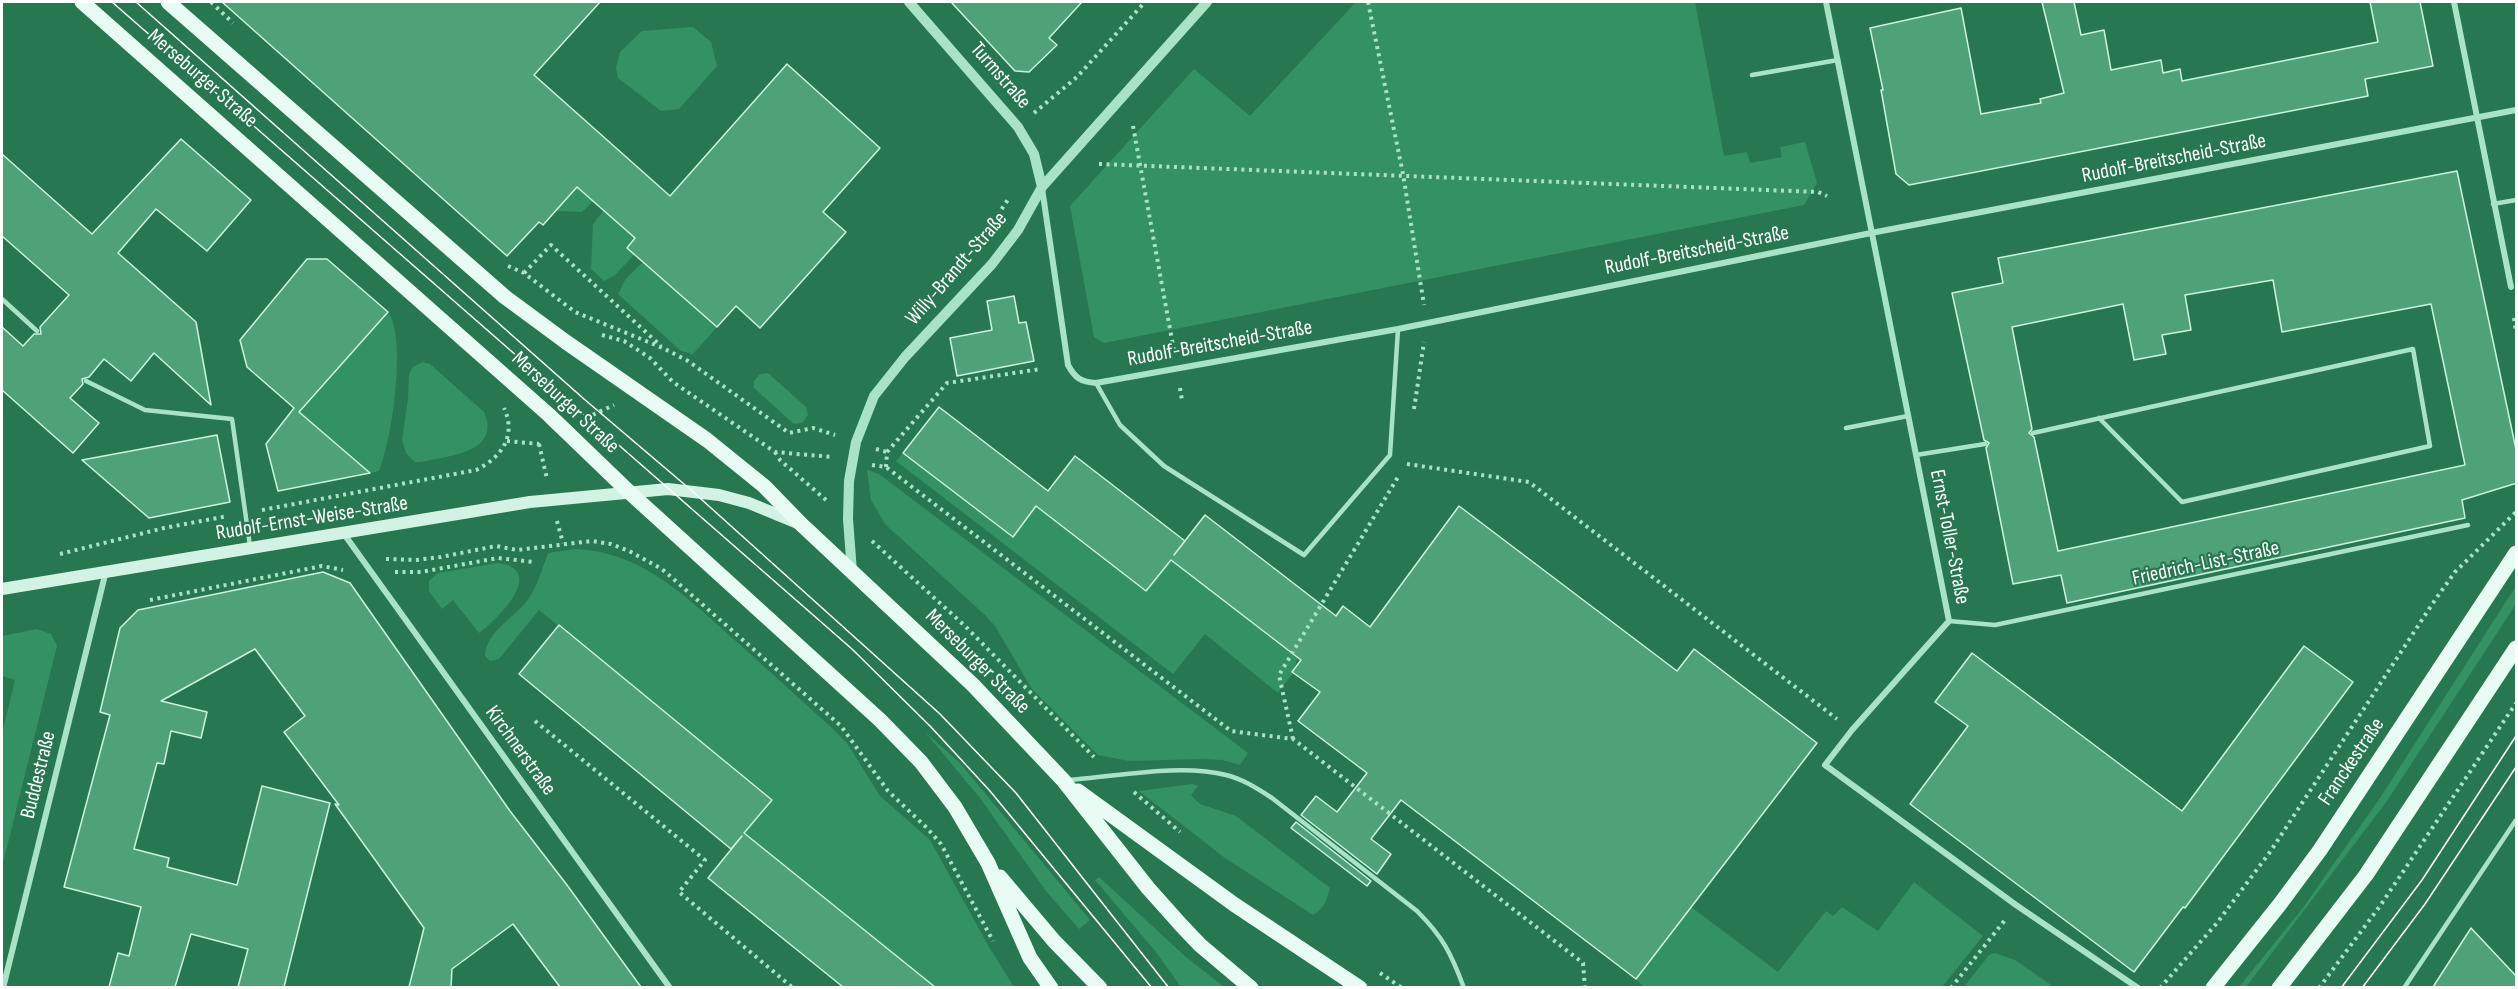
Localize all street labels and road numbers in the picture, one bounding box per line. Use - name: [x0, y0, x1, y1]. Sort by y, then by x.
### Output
- street label: Merseburger Straße: [142, 24, 262, 134]
- street label: Turmstraße: [964, 37, 1036, 115]
- street label: Rudolf-Breitscheid-Straße: [2080, 129, 2268, 189]
- street label: Willy-Brandt-Straße: [901, 207, 1013, 331]
- street label: Rudolf-Breitscheid-Straße: [1603, 221, 1791, 281]
- street label: Rudolf-Breitscheid-Straße: [1126, 315, 1314, 373]
- street label: Merseburger Straße: [506, 347, 624, 459]
- street label: Ernst-Toller-Straße: [1924, 468, 1974, 606]
- street label: Rudolf-Ernst-Weise-Straße: [214, 491, 410, 547]
- street label: Friedrich-List-Straße: [2130, 536, 2282, 592]
- street label: Merseburger Straße: [919, 604, 1035, 720]
- street label: Kirchnerstraße: [479, 701, 561, 801]
- street label: Franckestraße: [2314, 713, 2390, 811]
- street label: Buddestraße: [16, 729, 62, 821]

